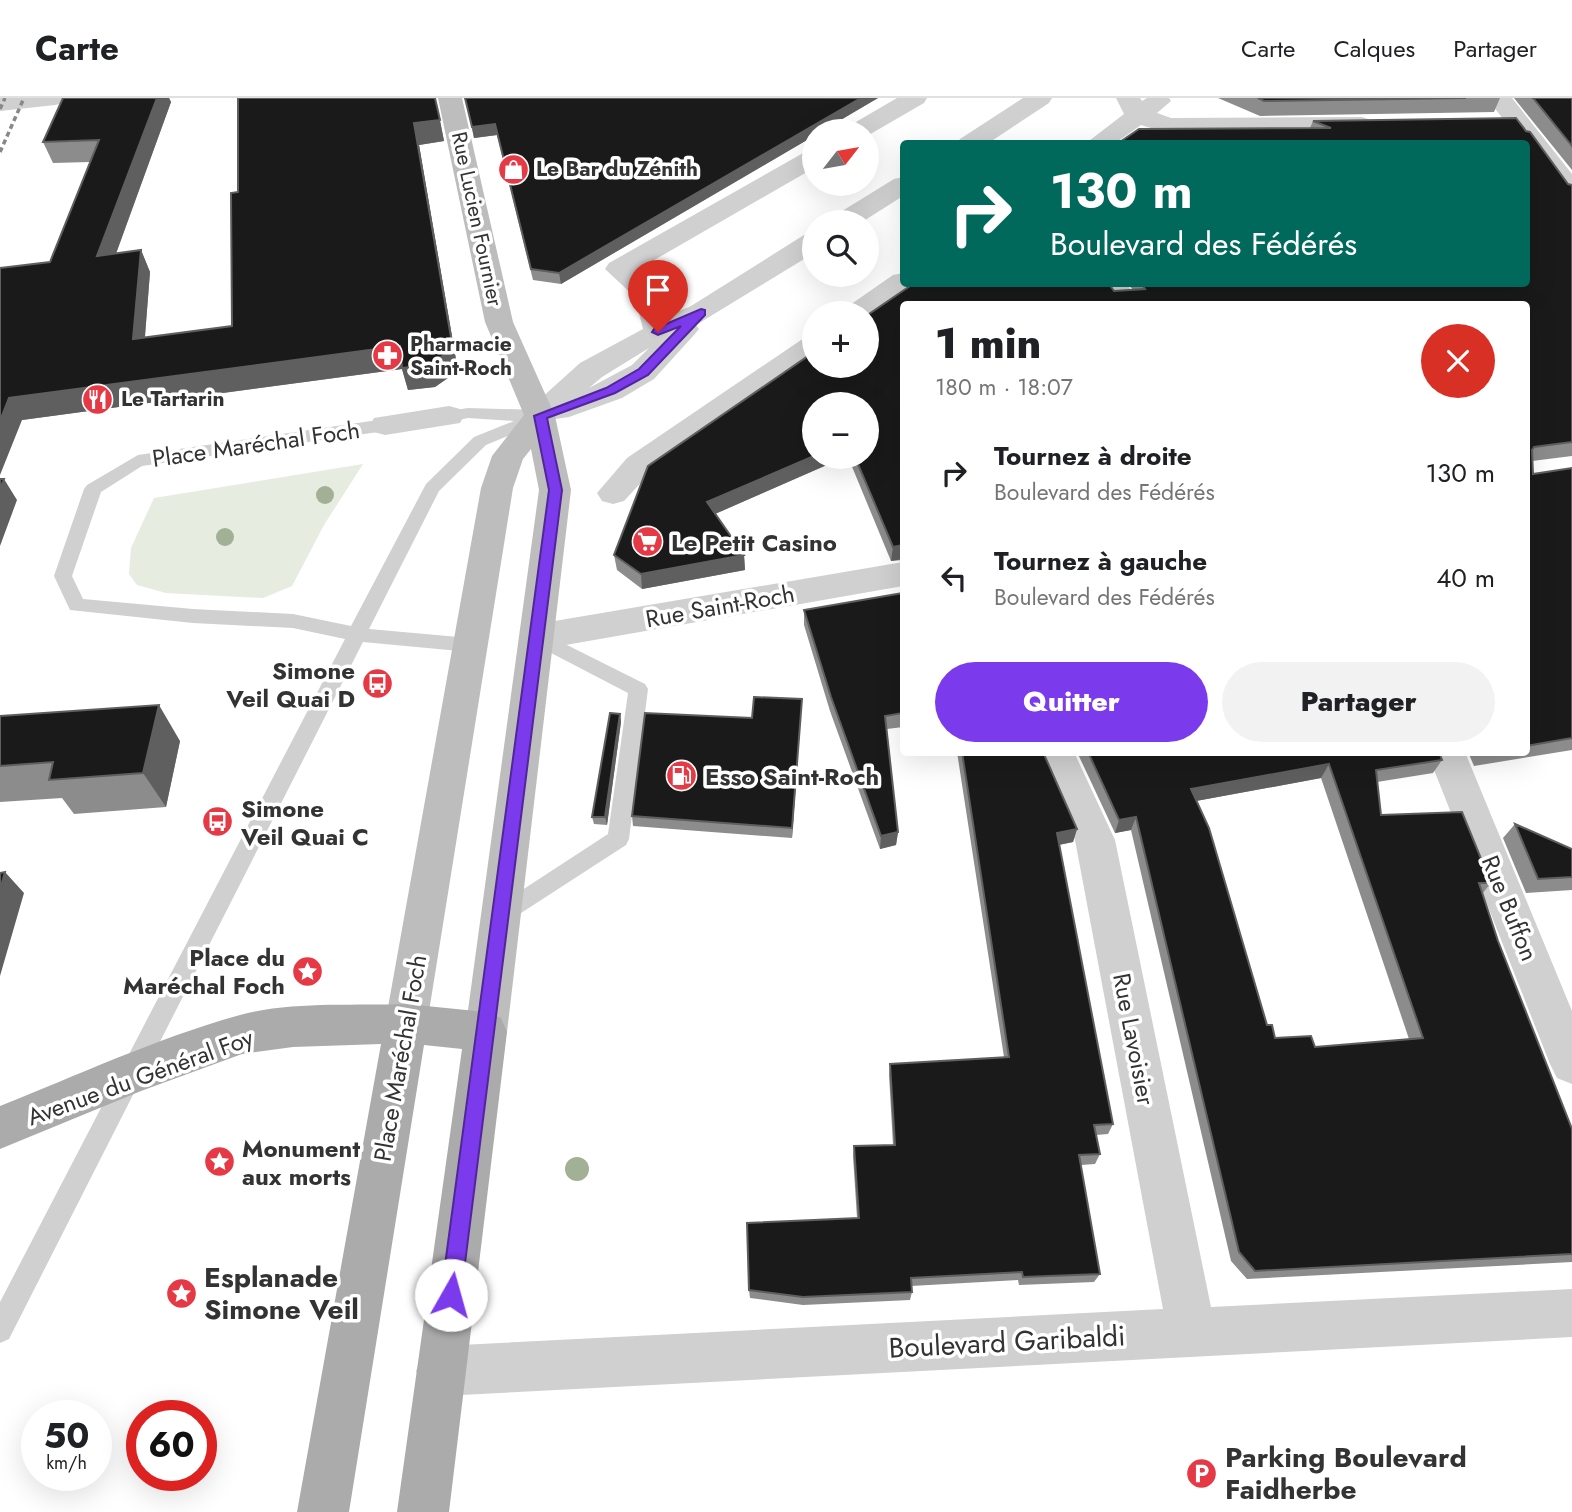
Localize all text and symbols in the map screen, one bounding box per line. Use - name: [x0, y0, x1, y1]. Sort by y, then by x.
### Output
- text: Carte: [35, 25, 119, 72]
- text: Carte: [1241, 31, 1295, 66]
- text: Calques: [1333, 31, 1415, 66]
- text: Partager: [1453, 31, 1537, 66]
- north arrow: [802, 119, 878, 196]
- map controls: [802, 119, 879, 469]
- street label: Rue Lucien Fournier: [444, 129, 510, 310]
- shop icon: Le Bar du Zénith: [496, 152, 530, 186]
- place label: Le Bar du Zénith: [536, 154, 698, 184]
- text: 130 m: [1050, 156, 1193, 226]
- icon: right: [935, 168, 1026, 259]
- button: search: [802, 210, 879, 287]
- text: Boulevard des Fédérés: [1050, 221, 1357, 267]
- pin: [628, 260, 688, 332]
- icon: arrive: [639, 271, 677, 309]
- button: +: [802, 301, 879, 378]
- text: 1 min: [935, 313, 1041, 374]
- button: close: [1421, 324, 1495, 398]
- place label: Pharmacie Saint-Roch: [410, 329, 512, 383]
- pharmacy icon: Pharmacie Saint-Roch: [370, 339, 404, 373]
- text: 180 m · 18:07: [935, 370, 1073, 404]
- restaurant icon: Le Tartarin: [81, 382, 115, 416]
- place label: Le Tartarin: [121, 384, 225, 414]
- button: −: [802, 392, 879, 469]
- street label: Place Maréchal Foch: [150, 412, 362, 476]
- text: Tournez à droite: [994, 437, 1192, 475]
- icon: right: [935, 454, 973, 492]
- text: 130 m: [1425, 454, 1495, 492]
- text: Boulevard des Fédérés: [994, 475, 1215, 509]
- supermarket icon: Le Petit Casino: [631, 525, 665, 559]
- place label: Le Petit Casino: [671, 525, 837, 560]
- text: Tournez à gauche: [994, 542, 1207, 580]
- icon: left: [935, 559, 973, 597]
- text: 40 m: [1436, 559, 1495, 597]
- street label: Rue Saint-Roch: [643, 576, 797, 636]
- text: Boulevard des Fédérés: [994, 580, 1215, 614]
- place label: Simone Veil Quai D: [225, 653, 355, 716]
- button: Quitter: [935, 662, 1208, 742]
- button: Partager: [1222, 662, 1495, 742]
- bus stop icon: Simone Veil Quai D: [361, 667, 395, 701]
- fuel station icon: Esso Saint-Roch: [665, 759, 699, 793]
- place label: Esso Saint-Roch: [705, 759, 879, 794]
- place label: Simone Veil Quai C: [240, 791, 369, 854]
- bus stop icon: Simone Veil Quai C: [201, 805, 235, 839]
- street label: Rue Buffon: [1473, 850, 1547, 966]
- place label: Place du Maréchal Foch: [123, 940, 285, 1003]
- street label: Place Maréchal Foch: [365, 952, 435, 1164]
- place icon: Place du Maréchal Foch: [291, 954, 325, 988]
- street label: Rue Lavoisier: [1104, 970, 1164, 1109]
- street label: Avenue du Général Foy: [22, 1020, 258, 1134]
- place label: Monument aux morts: [242, 1131, 360, 1194]
- place icon: Monument aux morts: [202, 1145, 236, 1179]
- place label: Esplanade Simone Veil: [204, 1257, 359, 1330]
- position arrow: [414, 1258, 488, 1332]
- place icon: Esplanade Simone Veil: [164, 1276, 198, 1310]
- street label: Boulevard Garibaldi: [888, 1315, 1126, 1369]
- speed limit sign: 60: [126, 1400, 217, 1491]
- text: 50: [44, 1411, 89, 1461]
- place label: Parking Boulevard Faidherbe: [1225, 1437, 1467, 1510]
- text: km/h: [46, 1450, 87, 1476]
- parking icon: Parking Boulevard Faidherbe: [1185, 1456, 1219, 1490]

